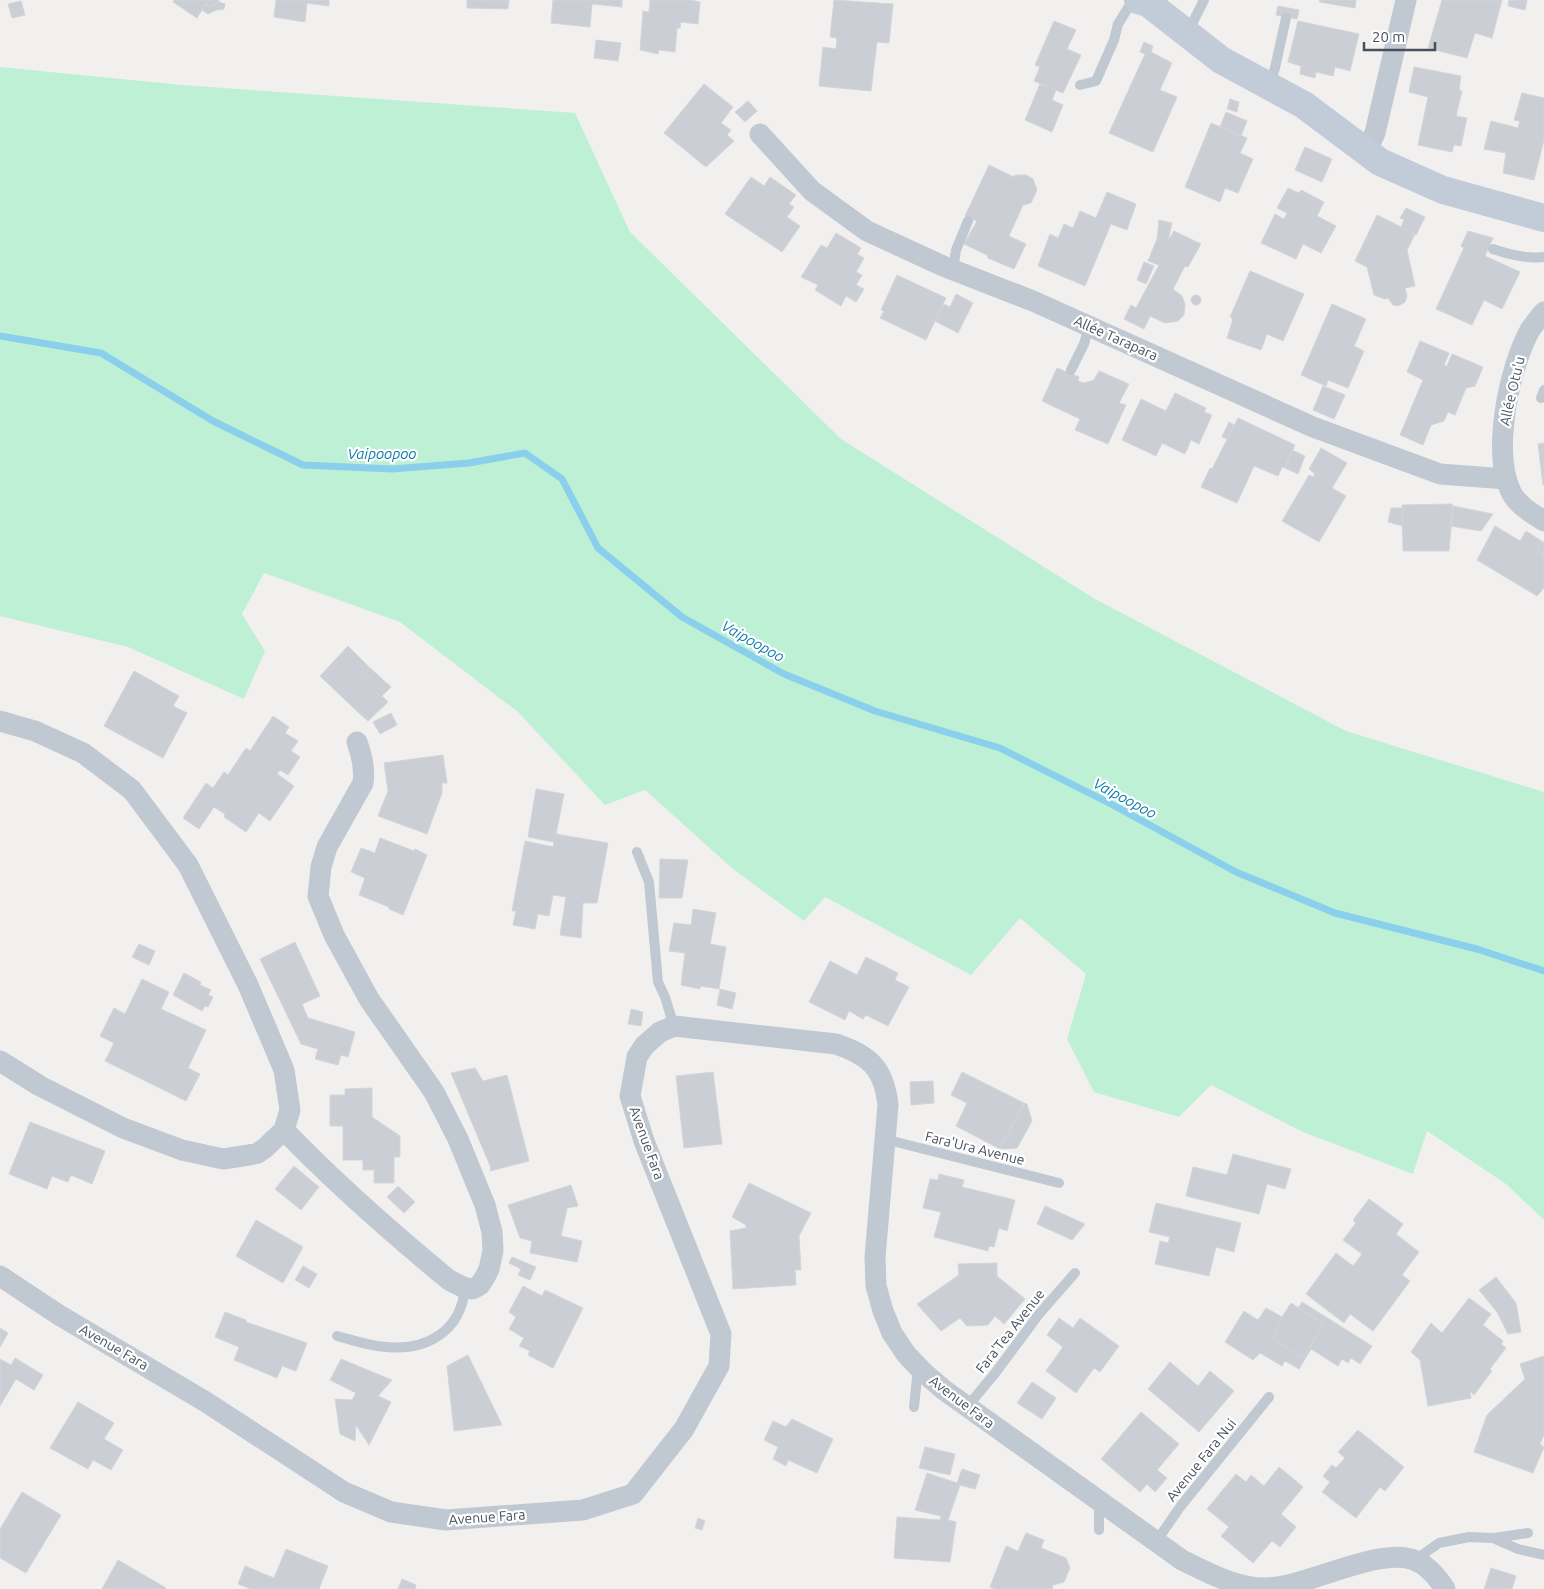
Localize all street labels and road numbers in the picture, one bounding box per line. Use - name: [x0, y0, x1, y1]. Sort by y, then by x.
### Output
- street label: Allée Tarapara: [1072, 312, 1160, 364]
- street label: Allée Otu'u: [1496, 355, 1528, 427]
- street label: Avenue Fara: [626, 1104, 668, 1182]
- street label: Fara'Ura Avenue: [924, 1128, 1026, 1168]
- street label: Fara'Tea Avenue: [972, 1286, 1048, 1376]
- street label: Avenue Fara: [77, 1321, 151, 1373]
- street label: Avenue Fara: [926, 1372, 998, 1432]
- street label: Avenue Fara Nui: [1163, 1416, 1239, 1504]
- street label: Avenue Fara: [448, 1506, 526, 1528]

